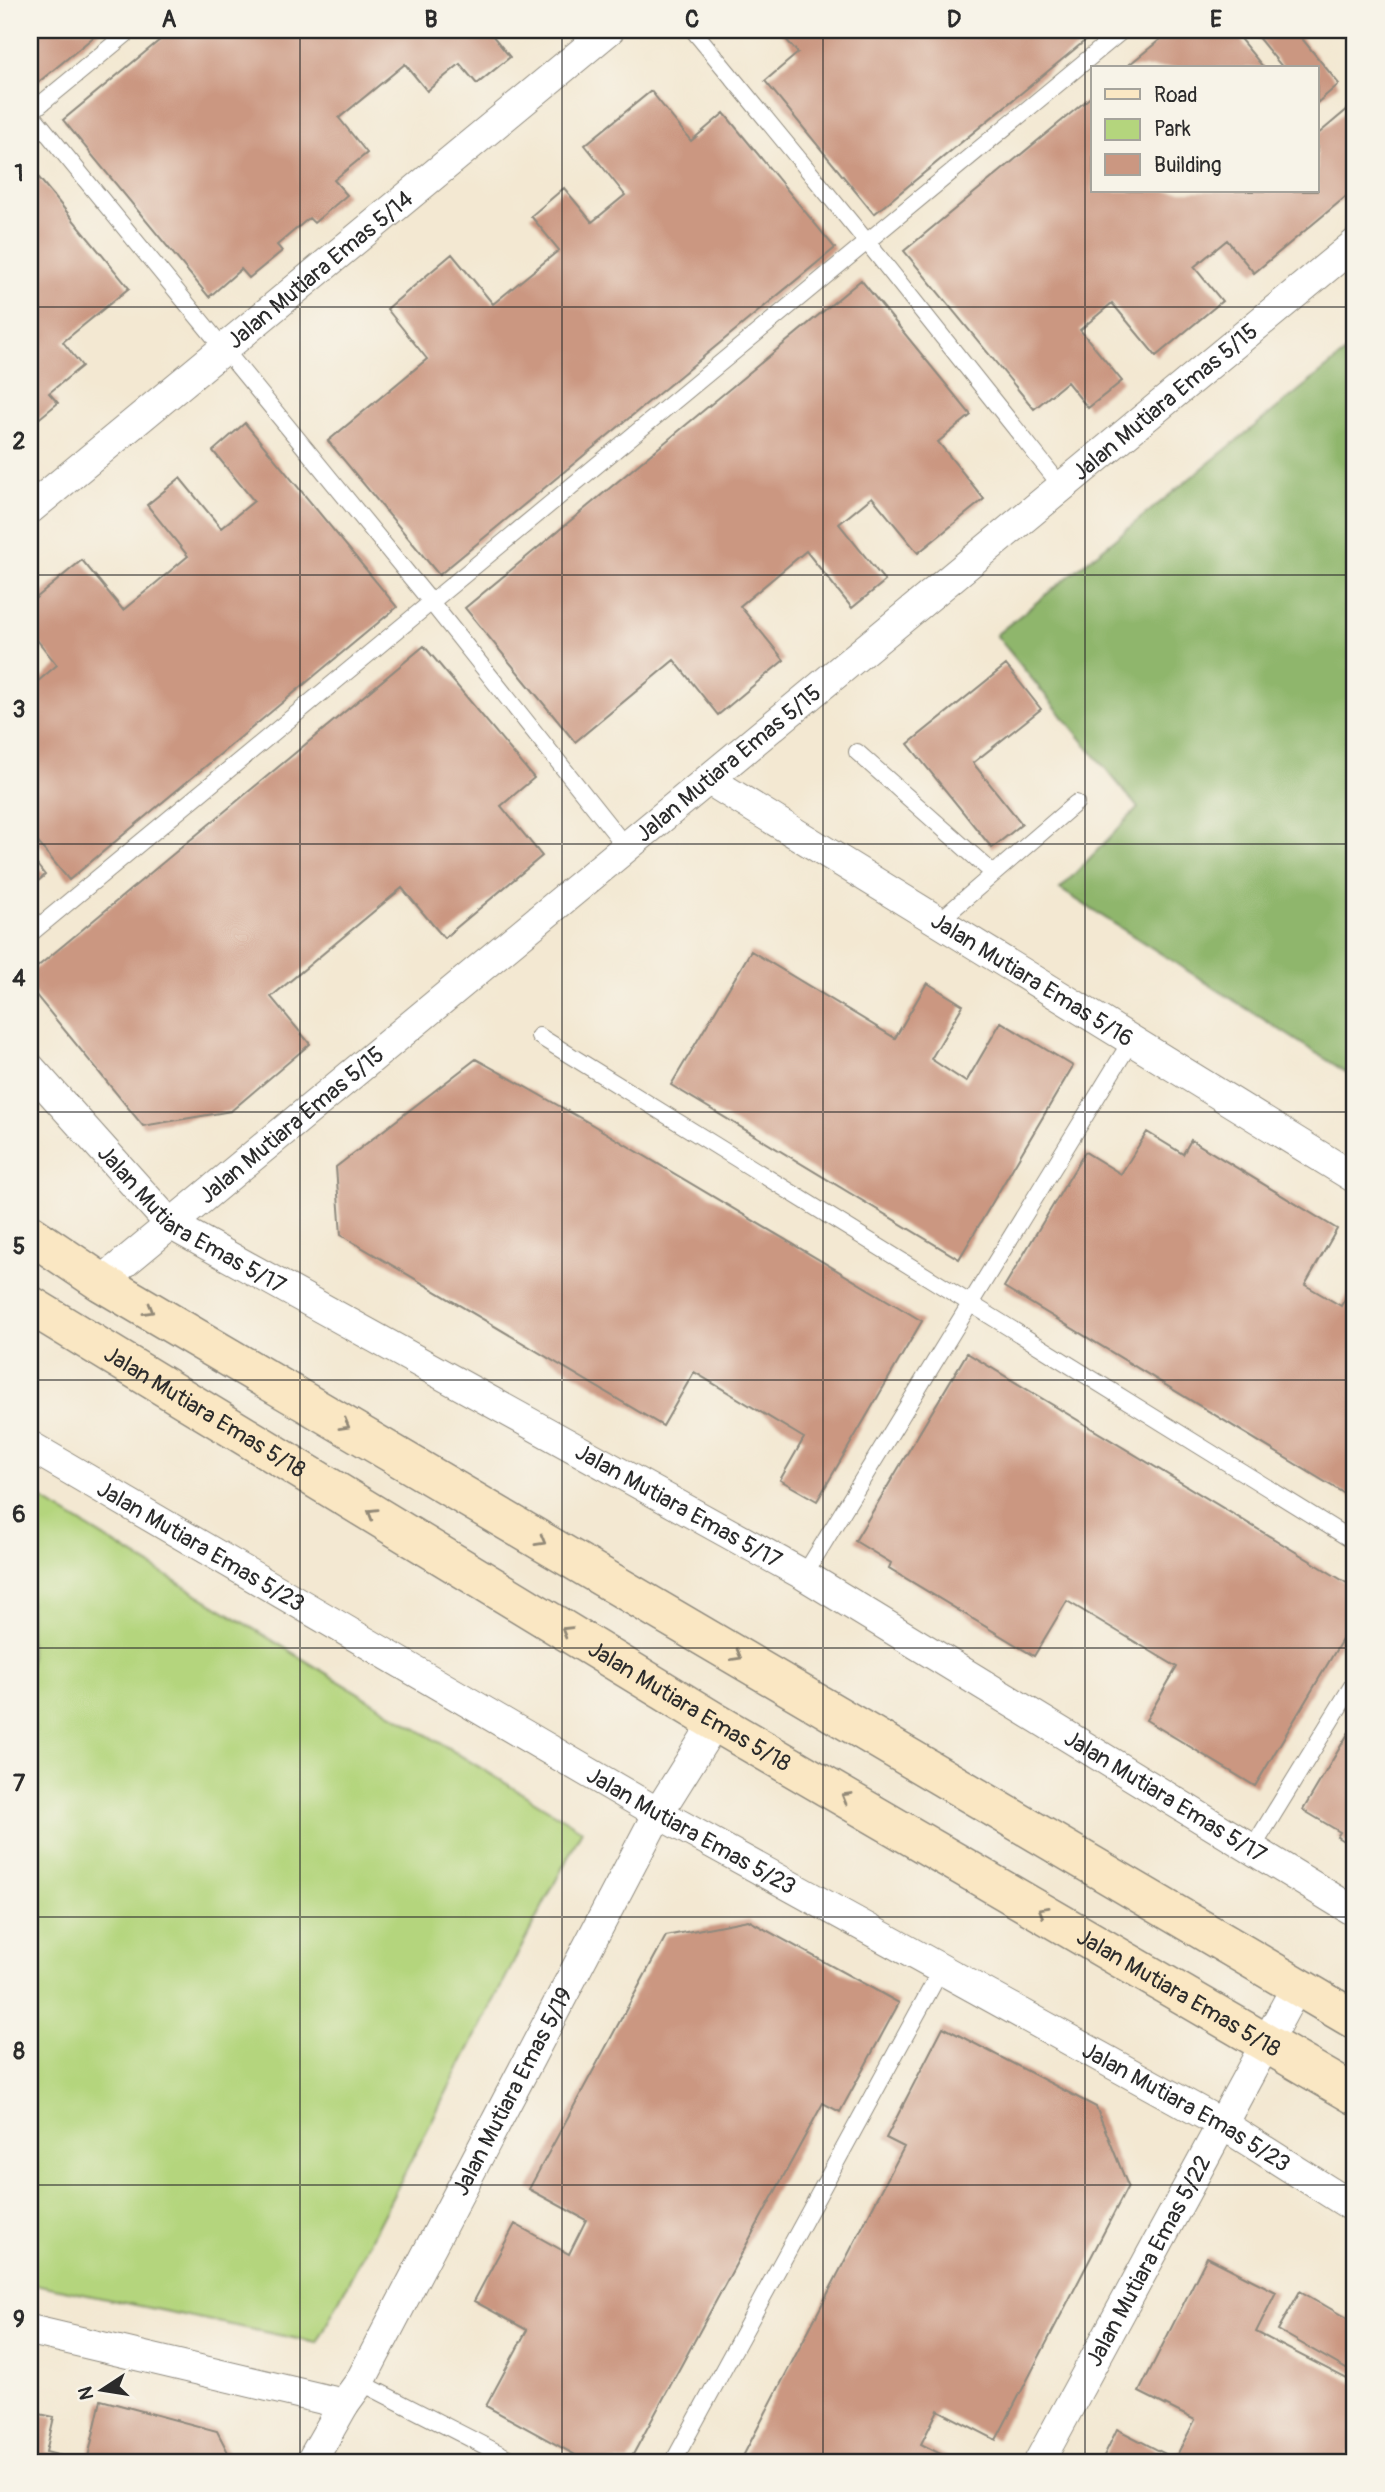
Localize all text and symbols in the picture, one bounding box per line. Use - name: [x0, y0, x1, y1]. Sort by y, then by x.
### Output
- text: A: [162, 5, 177, 34]
- text: B: [424, 5, 438, 34]
- text: C: [685, 5, 699, 34]
- text: D: [947, 5, 961, 34]
- text: E: [1210, 5, 1222, 34]
- legend: [1091, 66, 1318, 192]
- text: Road: [1154, 82, 1198, 109]
- text: Park: [1154, 116, 1191, 143]
- text: Building: [1154, 152, 1221, 179]
- text: 1: [15, 159, 24, 188]
- street label: Jalan Mutiara Emas 5/14: [221, 184, 419, 355]
- street label: Jalan Mutiara Emas 5/15: [1067, 317, 1264, 487]
- text: 2: [13, 427, 26, 456]
- street label: Jalan Mutiara Emas 5/15: [630, 678, 827, 848]
- text: 3: [13, 695, 25, 724]
- street label: Jalan Mutiara Emas 5/16: [925, 906, 1139, 1053]
- text: 4: [12, 964, 26, 993]
- street label: Jalan Mutiara Emas 5/15: [193, 1040, 390, 1210]
- street label: Jalan Mutiara Emas 5/17: [91, 1139, 291, 1300]
- text: 5: [13, 1232, 25, 1261]
- one-way arrow: [142, 1302, 155, 1315]
- street label: Jalan Mutiara Emas 5/18: [99, 1340, 311, 1485]
- one-way arrow: [338, 1417, 351, 1430]
- street label: Jalan Mutiara Emas 5/17: [570, 1437, 787, 1575]
- street label: Jalan Mutiara Emas 5/23: [92, 1474, 310, 1618]
- text: 6: [12, 1500, 26, 1529]
- one-way arrow: [366, 1508, 379, 1521]
- one-way arrow: [534, 1532, 547, 1545]
- one-way arrow: [561, 1626, 574, 1639]
- street label: Jalan Mutiara Emas 5/18: [583, 1634, 796, 1778]
- one-way arrow: [730, 1648, 743, 1661]
- street label: Jalan Mutiara Emas 5/17: [1059, 1724, 1272, 1869]
- street label: Jalan Mutiara Emas 5/23: [581, 1760, 801, 1901]
- text: 7: [13, 1769, 26, 1798]
- one-way arrow: [841, 1792, 853, 1805]
- one-way arrow: [1037, 1906, 1050, 1919]
- street label: Jalan Mutiara Emas 5/18: [1072, 1922, 1286, 2064]
- street label: Jalan Mutiara Emas 5/19: [446, 1982, 579, 2201]
- street label: Jalan Mutiara Emas 5/23: [1077, 2036, 1296, 2179]
- text: 8: [13, 2037, 25, 2066]
- street label: Jalan Mutiara Emas 5/22: [1080, 2150, 1218, 2372]
- text: 9: [13, 2305, 25, 2334]
- north arrow: [66, 2356, 136, 2426]
- text: N: [73, 2384, 99, 2402]

